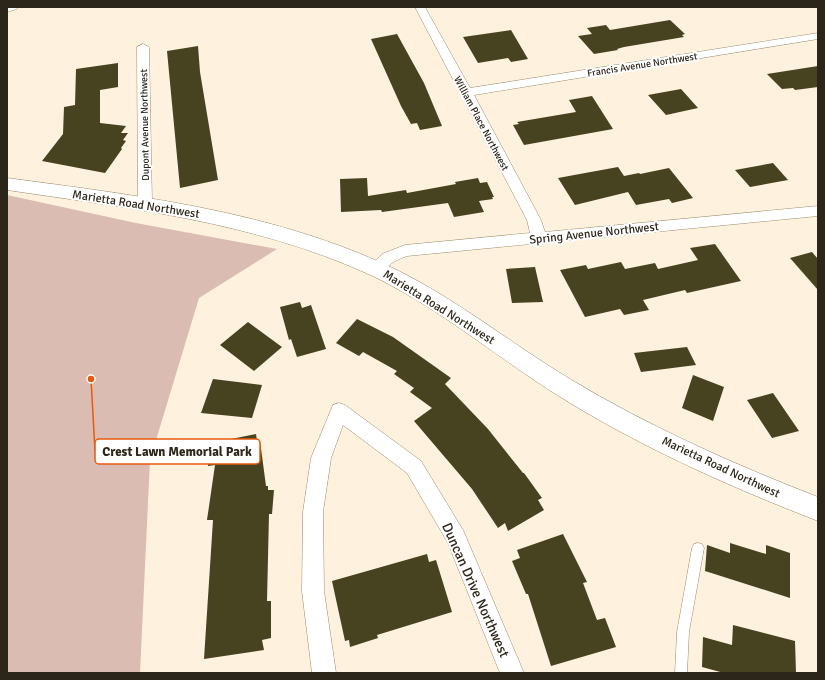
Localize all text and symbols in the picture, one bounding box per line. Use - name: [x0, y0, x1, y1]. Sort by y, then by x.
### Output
- street label: Francis Avenue Northwest: [586, 50, 699, 80]
- street label: Dupont Avenue Northwest: [138, 69, 152, 181]
- street label: William Place Northwest: [451, 74, 511, 173]
- street label: Marietta Road Northwest: [71, 187, 201, 222]
- street label: Spring Avenue Northwest: [529, 219, 660, 248]
- street label: Marietta Road Northwest: [380, 267, 497, 348]
- street label: Marietta Road Northwest: [659, 433, 782, 501]
- callout: Crest Lawn Memorial Park: [95, 439, 260, 464]
- text: Crest Lawn Memorial Park: [102, 444, 252, 460]
- street label: Duncan Drive Northwest: [438, 520, 513, 660]

